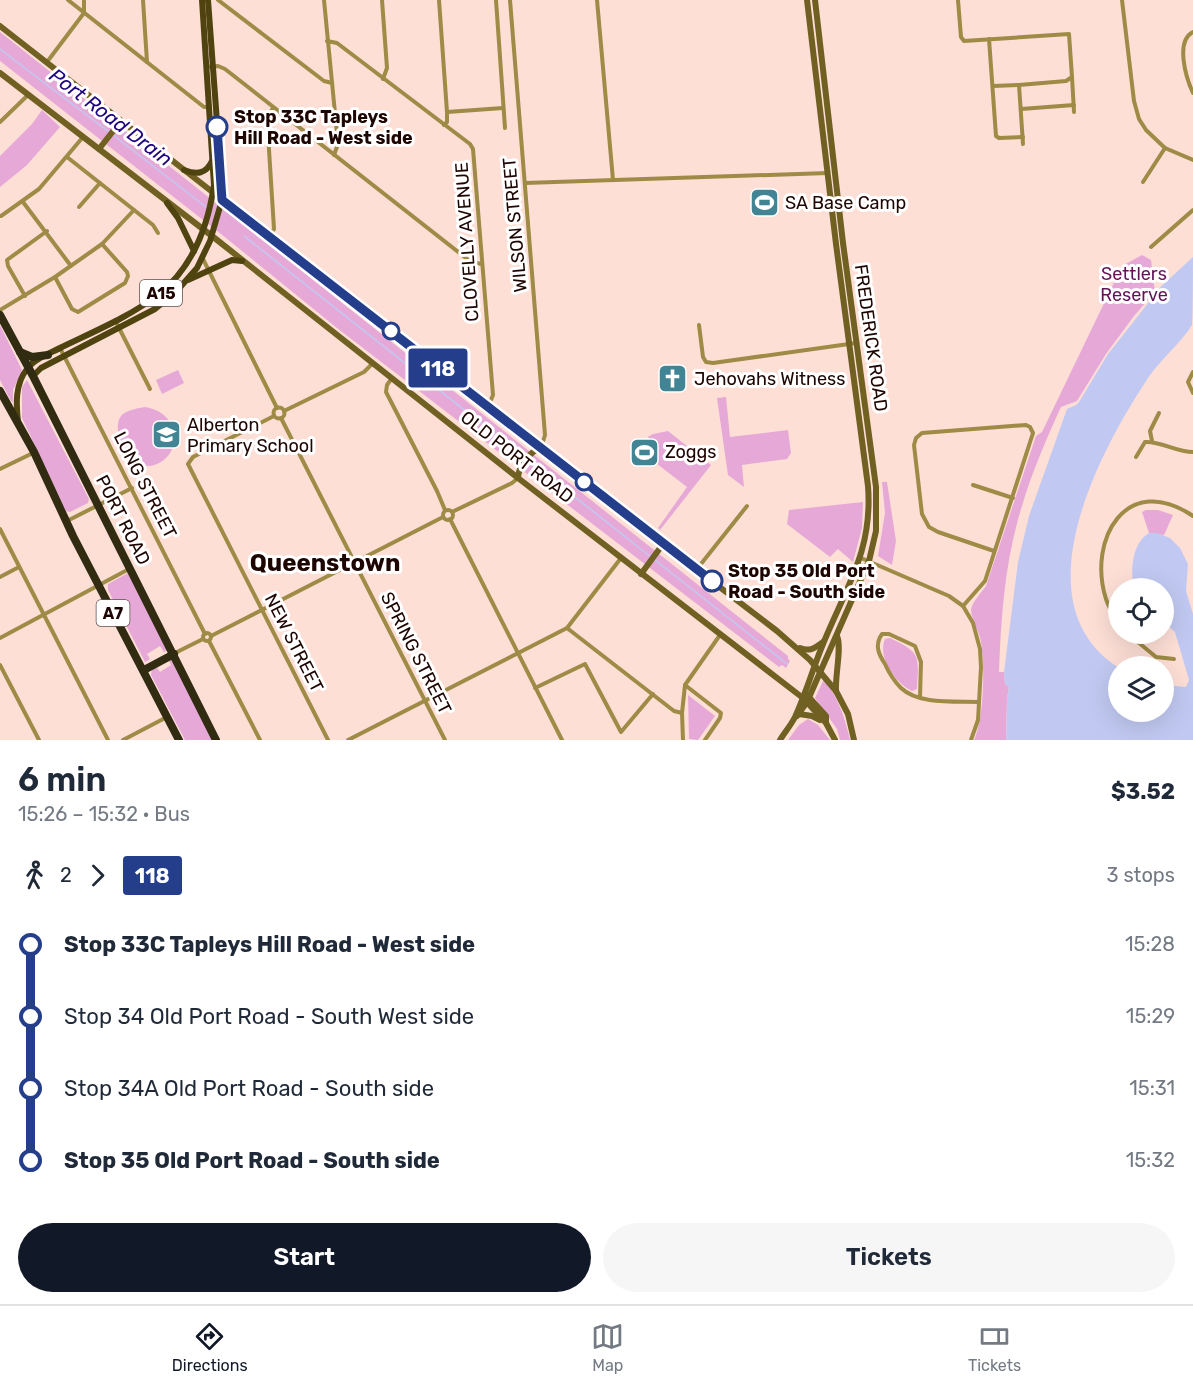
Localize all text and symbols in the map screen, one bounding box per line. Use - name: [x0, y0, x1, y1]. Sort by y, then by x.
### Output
- water label: Port Road Drain: [45, 63, 177, 171]
- place label: Stop 33C Tapleys Hill Road - West side: [234, 106, 413, 149]
- marker: Stop 33C Tapleys Hill Road - West side: [206, 116, 228, 138]
- street label: WILSON STREET: [498, 157, 532, 293]
- street label: CLOVELLY AVENUE: [450, 162, 484, 322]
- sports icon: SA Base Camp: [748, 187, 780, 219]
- place label: SA Base Camp: [785, 192, 906, 214]
- street label: FREDERICK ROAD: [850, 263, 892, 413]
- park label: Settlers Reserve: [1100, 263, 1168, 306]
- road number: A15: [140, 280, 182, 306]
- unlabelled marker: [382, 322, 400, 340]
- line badge: 118: [404, 348, 472, 388]
- text: 118: [420, 356, 456, 381]
- church icon: Jehovahs Witness: [657, 363, 689, 395]
- place label: Jehovahs Witness: [694, 368, 845, 390]
- street label: OLD PORT ROAD: [456, 406, 578, 508]
- place label: Alberton Primary School: [187, 414, 314, 457]
- school or university icon: Alberton Primary School: [150, 419, 182, 451]
- street label: LONG STREET: [109, 428, 181, 542]
- sports icon: Zoggs: [628, 436, 660, 468]
- place label: Zoggs: [665, 441, 717, 463]
- street label: PORT ROAD: [91, 471, 155, 569]
- unlabelled marker: [575, 473, 593, 491]
- district label: Queenstown: [250, 549, 400, 577]
- place label: Stop 35 Old Port Road - South side: [728, 560, 885, 603]
- marker: Stop 35 Old Port Road - South side: [701, 570, 723, 592]
- map controls: [1108, 578, 1174, 722]
- button: locate: [1108, 578, 1174, 644]
- street label: SPRING STREET: [376, 588, 456, 718]
- street label: NEW STREET: [260, 590, 328, 696]
- road number: A7: [96, 600, 130, 626]
- button: layers: [1108, 656, 1174, 722]
- text: 6 min: [18, 760, 106, 799]
- text: $3.52: [1111, 778, 1175, 805]
- text: 15:26 – 15:32 · Bus: [18, 802, 190, 826]
- icon: walk: [18, 859, 51, 892]
- icon: forward: [81, 859, 114, 892]
- text: 2: [60, 863, 72, 887]
- text: 118: [135, 863, 170, 888]
- text: 3 stops: [1106, 863, 1175, 887]
- text: Stop 33C Tapleys Hill Road - West side: [64, 931, 475, 958]
- text: 15:28: [1125, 932, 1175, 956]
- text: Stop 34 Old Port Road - South West side: [64, 1003, 474, 1030]
- text: 15:29: [1126, 1004, 1175, 1028]
- text: Stop 34A Old Port Road - South side: [64, 1075, 434, 1102]
- text: 15:31: [1129, 1076, 1175, 1100]
- text: Stop 35 Old Port Road - South side: [64, 1147, 440, 1174]
- text: 15:32: [1126, 1148, 1175, 1172]
- button: Start: [18, 1223, 591, 1292]
- button: Tickets: [603, 1223, 1175, 1292]
- tab: Directions: [172, 1320, 248, 1375]
- tab: Map: [591, 1320, 624, 1375]
- tab: Tickets: [968, 1320, 1021, 1375]

